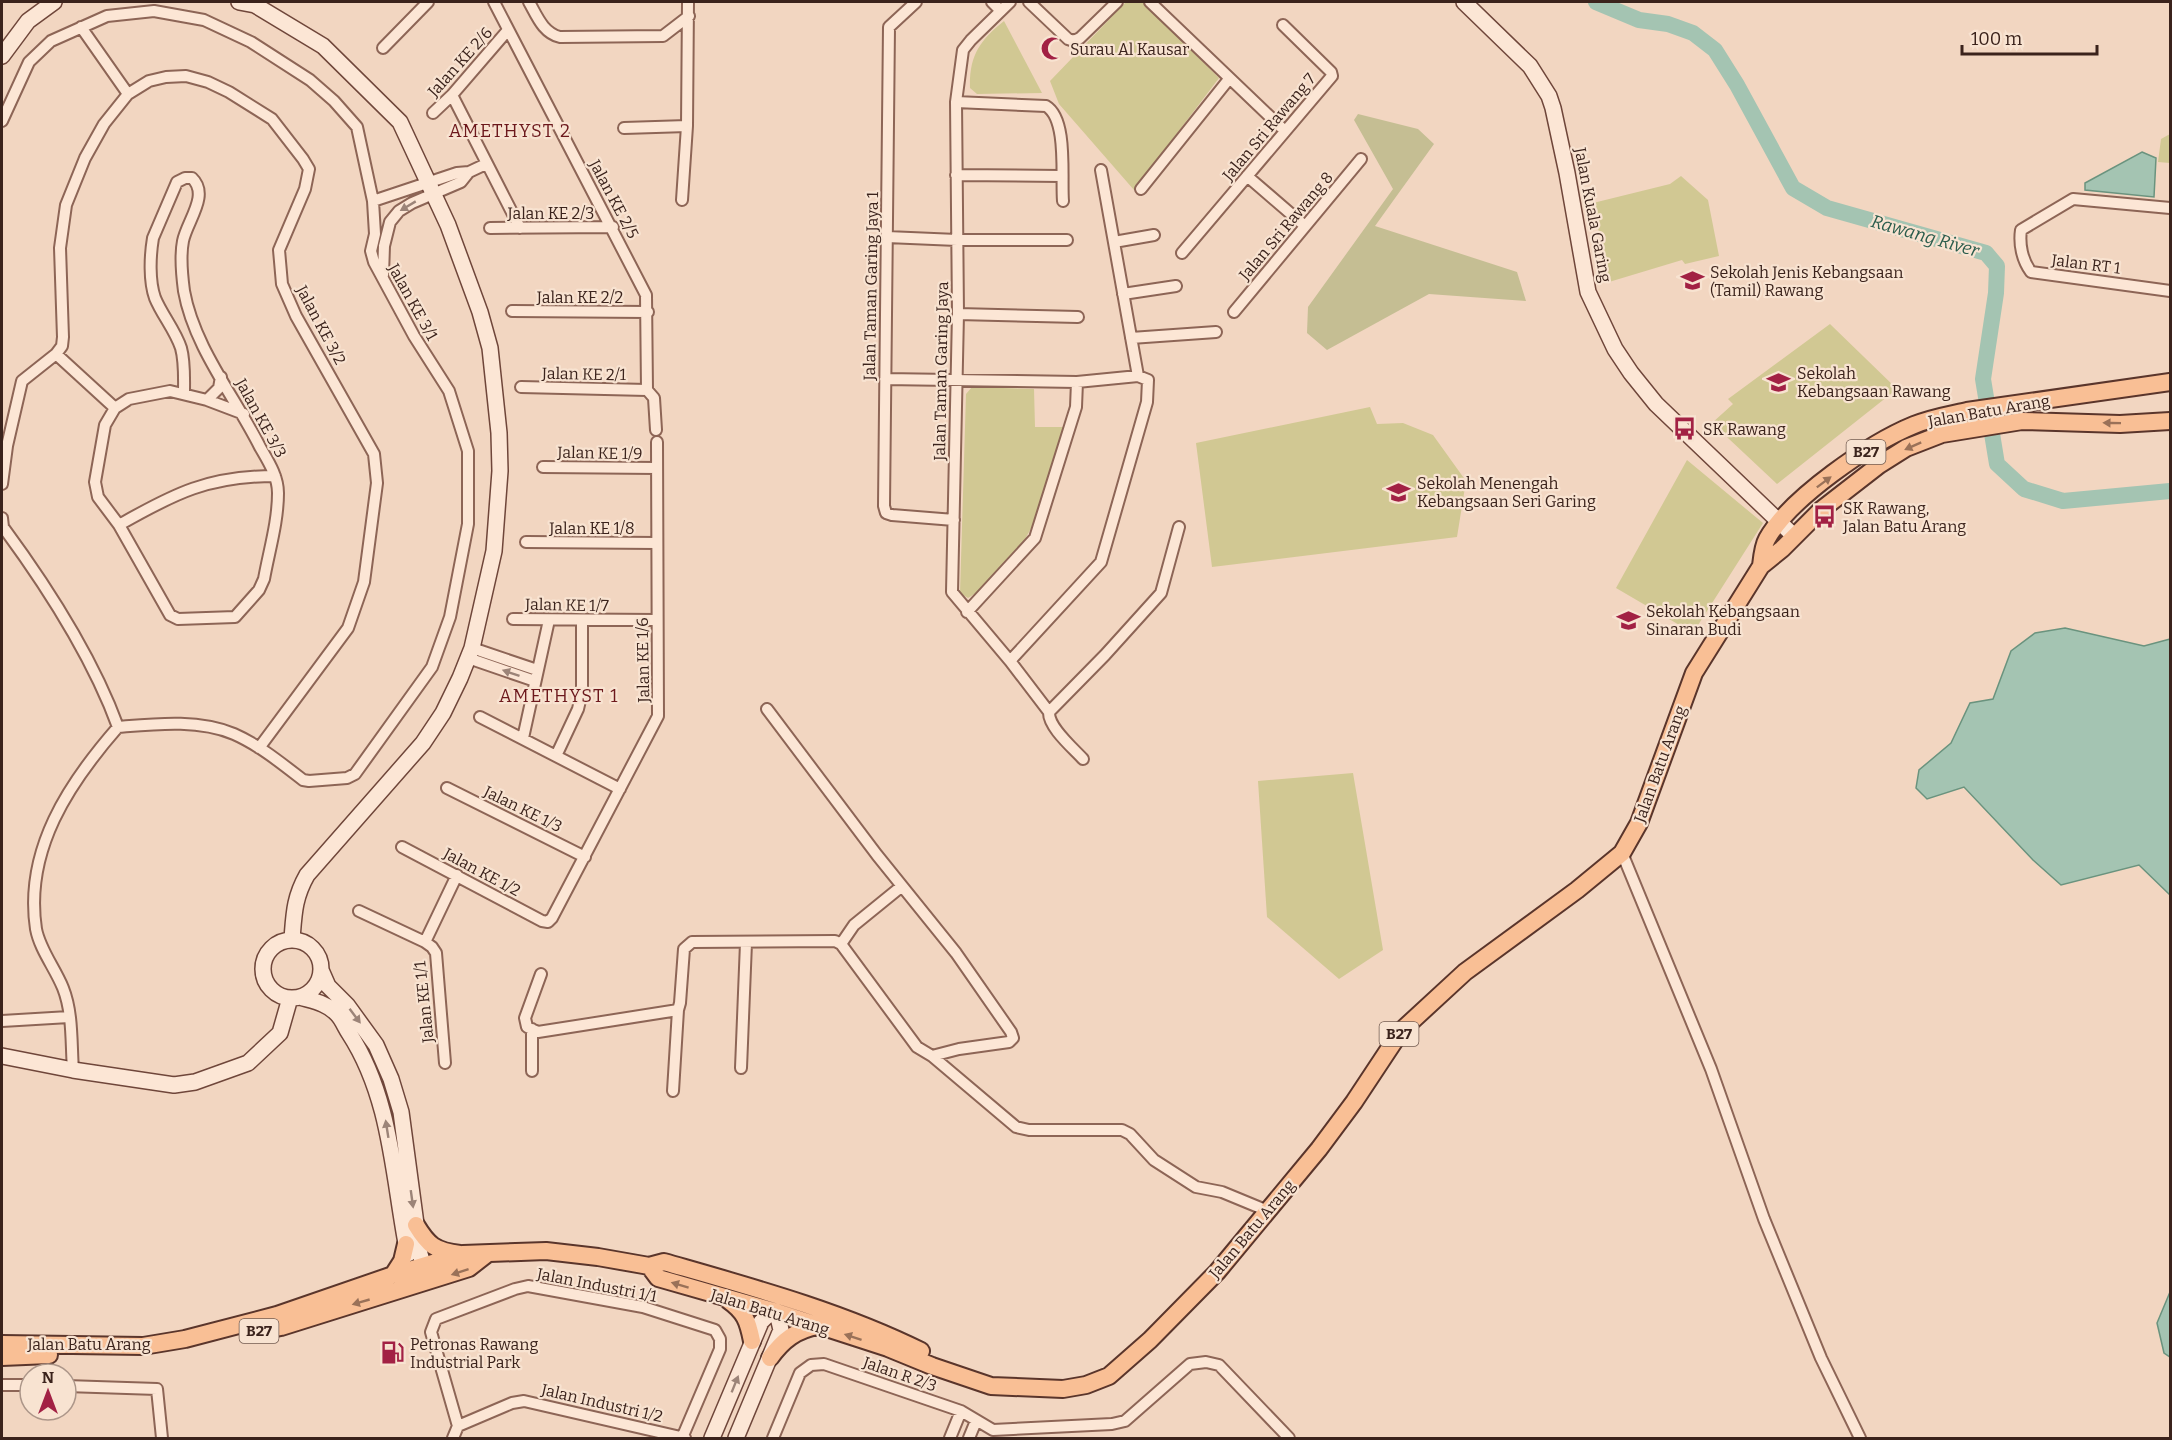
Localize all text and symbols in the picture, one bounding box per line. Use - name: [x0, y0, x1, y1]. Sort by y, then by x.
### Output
- scale bar: [1962, 18, 2097, 56]
- street label: Jalan KE 2/6: [423, 23, 496, 102]
- text: 100 m: [1971, 28, 2022, 50]
- mosque icon: Surau Al Kausar: [1039, 36, 1065, 62]
- place label: Surau Al Kausar: [1070, 40, 1189, 59]
- street label: Jalan Sri Rawang 7: [1218, 69, 1319, 185]
- district label: AMETHYST 2: [449, 120, 571, 142]
- street label: Jalan Kuala Garing: [1570, 145, 1615, 284]
- street label: Jalan KE 2/5: [585, 156, 643, 242]
- street label: Jalan Sri Rawang 8: [1234, 168, 1337, 285]
- street label: Jalan Taman Garing Jaya 1: [860, 191, 882, 382]
- one-way arrow: [400, 201, 416, 212]
- street label: Jalan KE 2/3: [507, 204, 594, 223]
- water label: Rawang River: [1869, 210, 1982, 262]
- street label: Jalan RT 1: [2049, 250, 2122, 278]
- street label: Jalan KE 3/1: [384, 259, 442, 344]
- place label: Sekolah Jenis Kebangsaan (Tamil) Rawang: [1710, 263, 1903, 300]
- school or university icon: Sekolah Jenis Kebangsaan (Tamil) Rawang: [1679, 268, 1705, 294]
- street label: Jalan KE 3/2: [292, 281, 350, 368]
- street label: Jalan Taman Garing Jaya: [930, 281, 952, 462]
- street label: Jalan KE 2/2: [536, 288, 623, 307]
- street label: Jalan KE 2/1: [541, 364, 627, 384]
- place label: Sekolah Kebangsaan Rawang: [1797, 364, 1951, 401]
- school or university icon: Sekolah Kebangsaan Rawang: [1766, 369, 1792, 395]
- street label: Jalan KE 3/3: [231, 374, 290, 461]
- street label: Jalan Batu Arang: [1926, 391, 2051, 431]
- bus stop icon: SK Rawang: [1672, 416, 1698, 442]
- one-way arrow: [2103, 418, 2122, 428]
- place label: SK Rawang: [1703, 420, 1786, 439]
- road number: B27: [1846, 440, 1886, 464]
- one-way arrow: [1903, 441, 1921, 451]
- street label: Jalan KE 1/9: [556, 443, 643, 463]
- place label: Sekolah Menengah Kebangsaan Seri Garing: [1417, 474, 1596, 511]
- one-way arrow: [1816, 476, 1831, 488]
- school or university icon: Sekolah Menengah Kebangsaan Seri Garing: [1386, 479, 1412, 505]
- place label: SK Rawang, Jalan Batu Arang: [1842, 499, 1966, 536]
- bus stop icon: SK Rawang, Jalan Batu Arang: [1812, 504, 1838, 530]
- street label: Jalan KE 1/8: [548, 519, 635, 538]
- street label: Jalan KE 1/7: [524, 595, 609, 615]
- place label: Sekolah Kebangsaan Sinaran Budi: [1646, 602, 1800, 639]
- school or university icon: Sekolah Kebangsaan Sinaran Budi: [1615, 607, 1641, 633]
- street label: Jalan KE 1/6: [633, 617, 653, 704]
- one-way arrow: [502, 668, 520, 678]
- district label: AMETHYST 1: [499, 685, 619, 707]
- street label: Jalan Batu Arang: [1630, 703, 1690, 826]
- street label: Jalan KE 1/3: [480, 781, 565, 836]
- street label: Jalan KE 1/2: [439, 843, 524, 900]
- street label: Jalan KE 1/1: [410, 960, 438, 1045]
- one-way arrow: [349, 1008, 361, 1024]
- road number: B27: [1380, 1022, 1418, 1046]
- one-way arrow: [382, 1119, 391, 1138]
- street label: Jalan Batu Arang: [1204, 1176, 1299, 1283]
- one-way arrow: [408, 1190, 417, 1209]
- street label: Jalan Industri 1/1: [534, 1264, 659, 1306]
- one-way arrow: [451, 1267, 469, 1277]
- one-way arrow: [671, 1280, 689, 1289]
- street label: Jalan Batu Arang: [707, 1285, 832, 1339]
- one-way arrow: [351, 1298, 369, 1307]
- road number: B27: [240, 1319, 278, 1343]
- one-way arrow: [844, 1332, 862, 1341]
- street label: Jalan Batu Arang: [26, 1335, 151, 1354]
- place label: Petronas Rawang Industrial Park: [410, 1335, 538, 1372]
- fuel station icon: Petronas Rawang Industrial Park: [379, 1340, 405, 1366]
- street label: Jalan R 2/3: [860, 1352, 939, 1395]
- north arrow: [18, 1362, 78, 1422]
- text: N: [42, 1368, 54, 1387]
- one-way arrow: [730, 1375, 740, 1393]
- street label: Jalan Industri 1/2: [539, 1380, 665, 1426]

